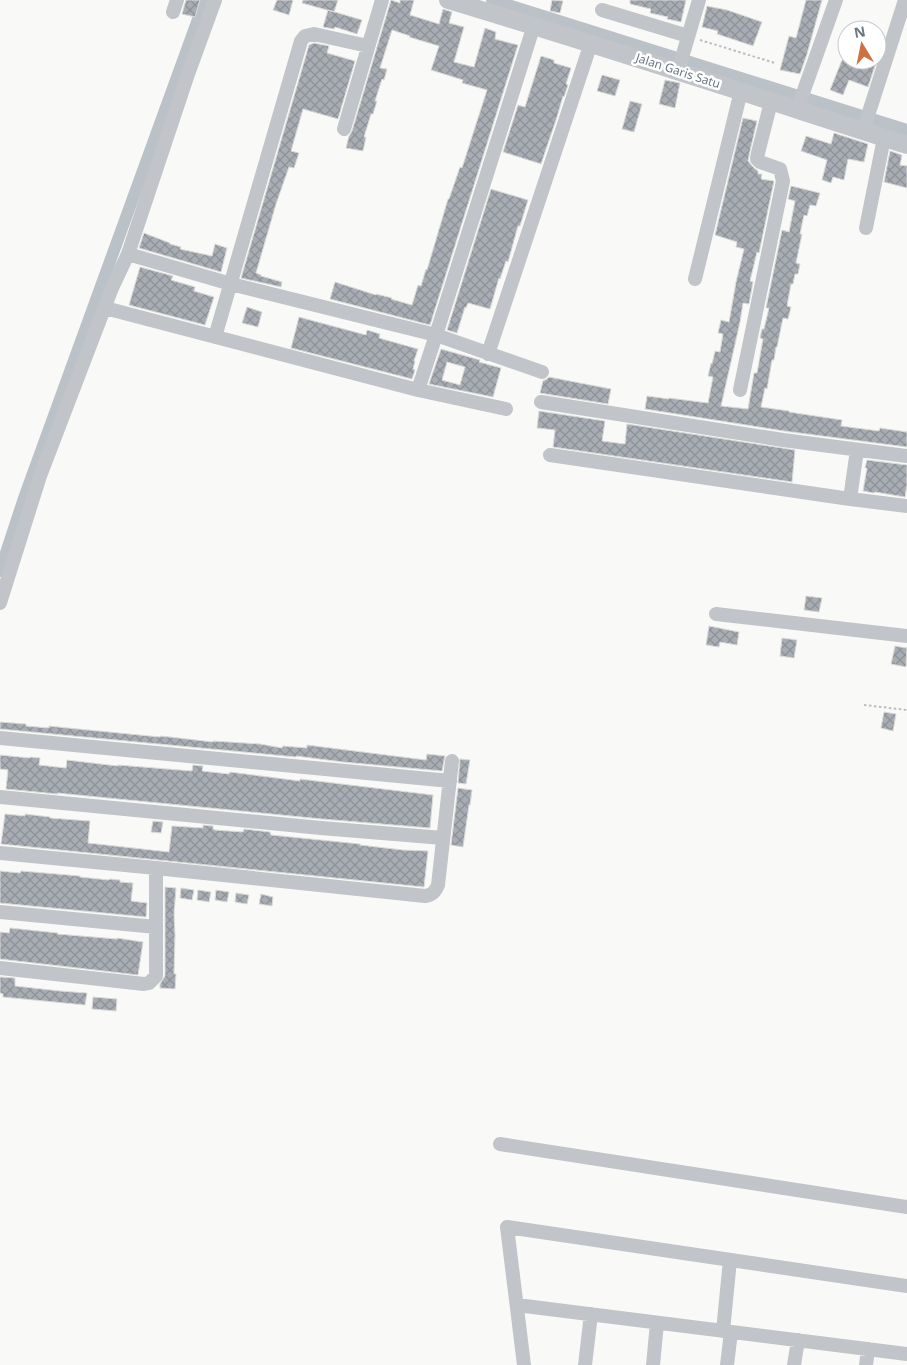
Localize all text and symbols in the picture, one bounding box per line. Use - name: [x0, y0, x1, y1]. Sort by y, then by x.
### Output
- north arrow: [837, 20, 887, 70]
- text: N: [852, 21, 867, 42]
- street label: Jalan Garis Satu: [633, 49, 723, 92]

